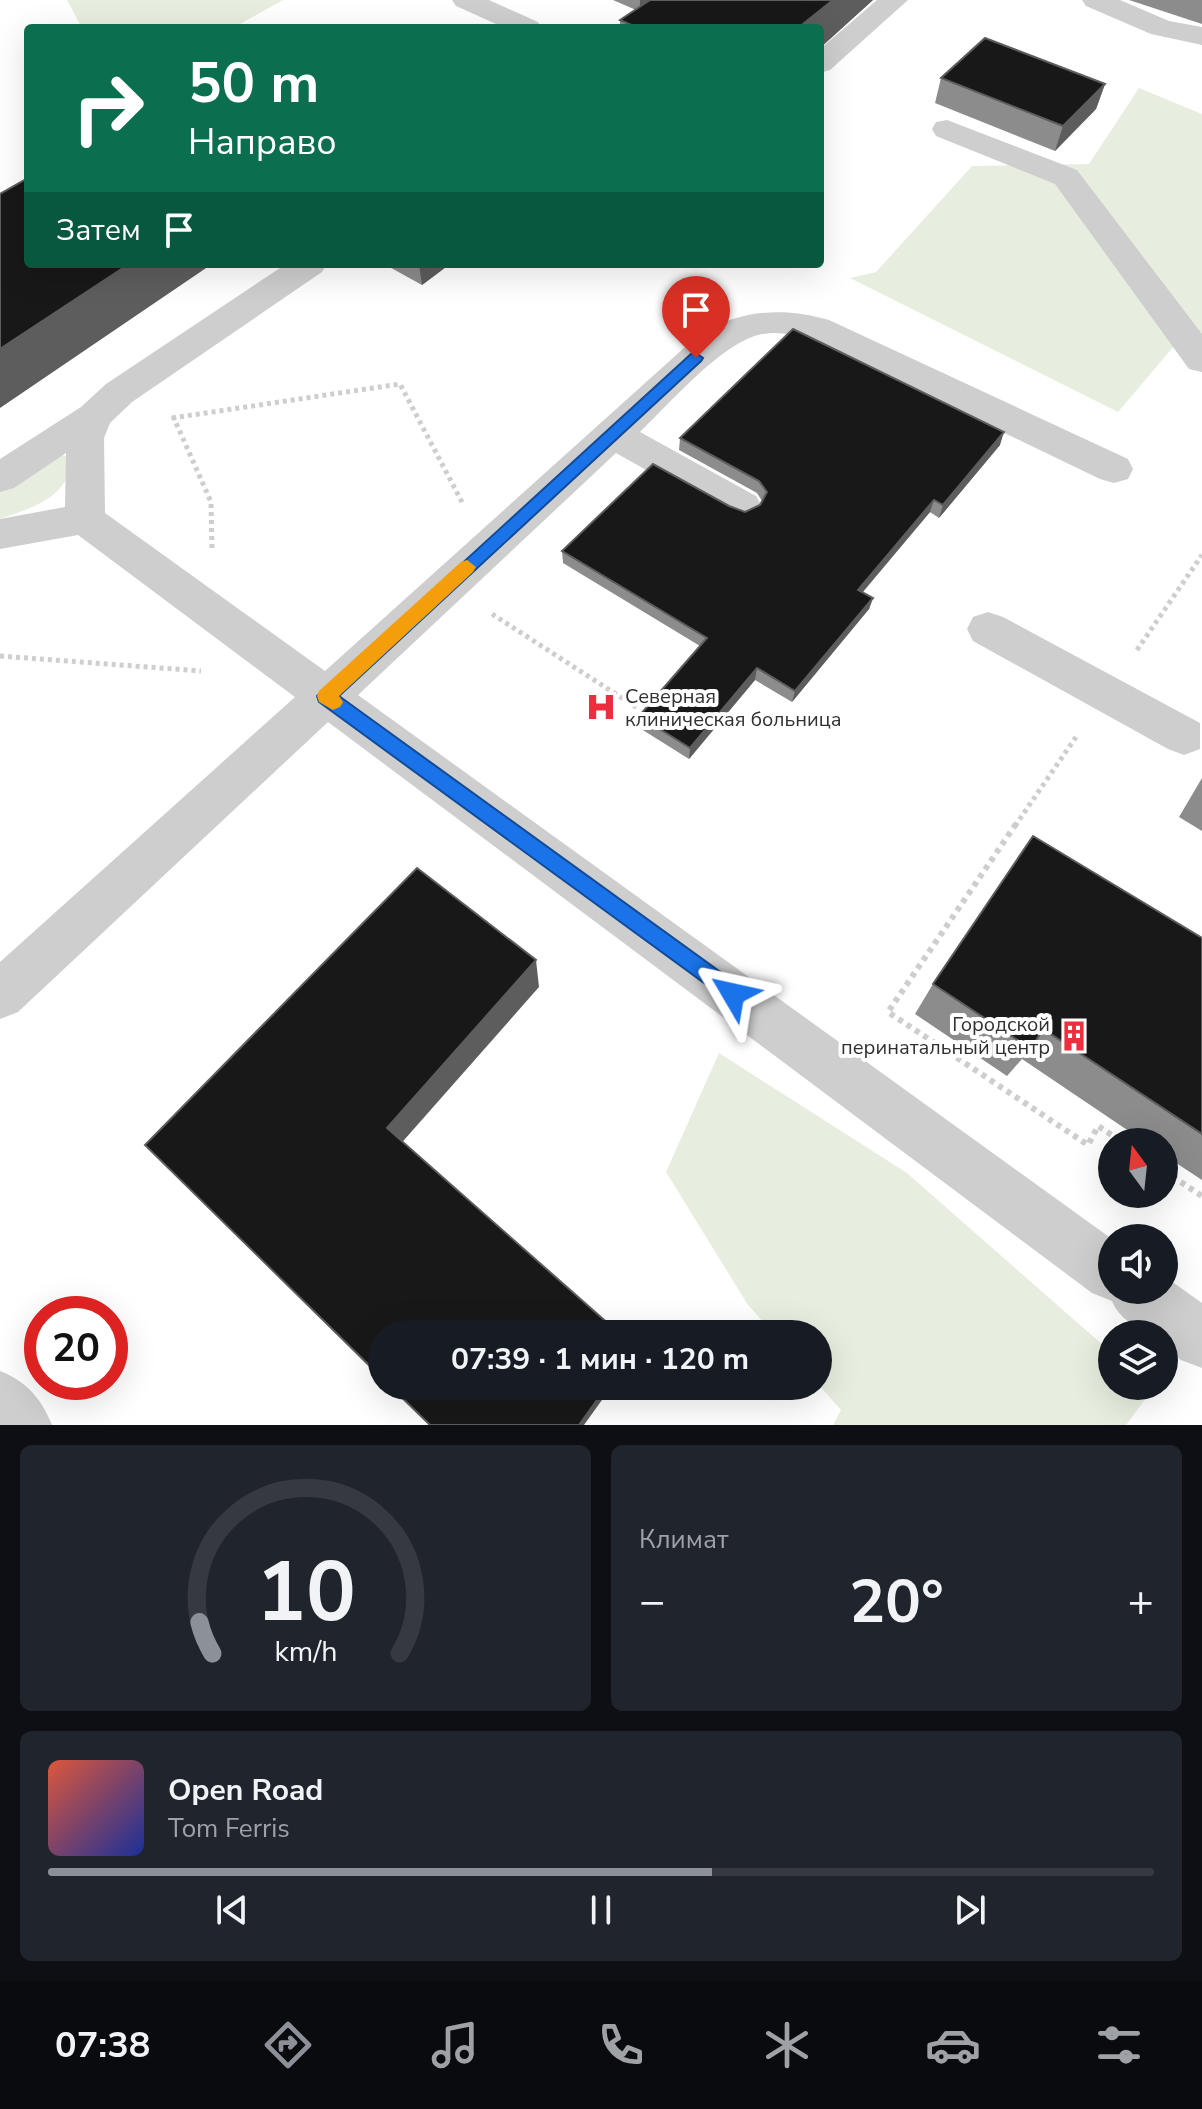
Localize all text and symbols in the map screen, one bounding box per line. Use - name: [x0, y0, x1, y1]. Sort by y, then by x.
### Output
- text: 50 m: [188, 45, 319, 122]
- icon: right: [56, 56, 160, 160]
- text: Направо: [188, 118, 337, 167]
- icon: arrive: [157, 208, 201, 252]
- text: Затем: [56, 210, 141, 251]
- pin: [662, 276, 730, 358]
- icon: arrive: [674, 288, 718, 332]
- place label: Северная клиническая больница: [625, 683, 841, 733]
- hospital icon: Северная клиническая больница: [584, 690, 618, 724]
- position arrow: [691, 952, 775, 1036]
- place label: Городской перинатальный центр: [841, 1011, 1050, 1061]
- building icon: Городской перинатальный центр: [1057, 1019, 1091, 1053]
- north arrow: [1098, 1128, 1178, 1208]
- map controls: [1098, 1128, 1178, 1400]
- button: sound: [1098, 1224, 1178, 1304]
- speed limit sign: 20: [24, 1296, 128, 1400]
- button: layers: [1098, 1320, 1178, 1400]
- text: 07:39 · 1 мин · 120 m: [451, 1339, 749, 1380]
- text: Климат: [639, 1522, 728, 1557]
- text: 10: [256, 1536, 355, 1649]
- text: 20°: [849, 1561, 944, 1643]
- text: −: [639, 1572, 665, 1632]
- text: +: [1128, 1572, 1154, 1632]
- text: km/h: [274, 1632, 337, 1671]
- text: Open Road: [168, 1770, 323, 1811]
- text: Tom Ferris: [168, 1811, 290, 1846]
- icon: previous: [210, 1888, 254, 1932]
- icon: pause: [579, 1888, 623, 1932]
- icon: next: [948, 1888, 992, 1932]
- icon: directions: [260, 2017, 316, 2073]
- icon: music: [427, 2017, 483, 2073]
- icon: phone: [593, 2017, 649, 2073]
- icon: climate: [759, 2017, 815, 2073]
- icon: car: [925, 2017, 981, 2073]
- icon: filters: [1091, 2017, 1147, 2073]
- text: 07:38: [55, 2021, 150, 2070]

